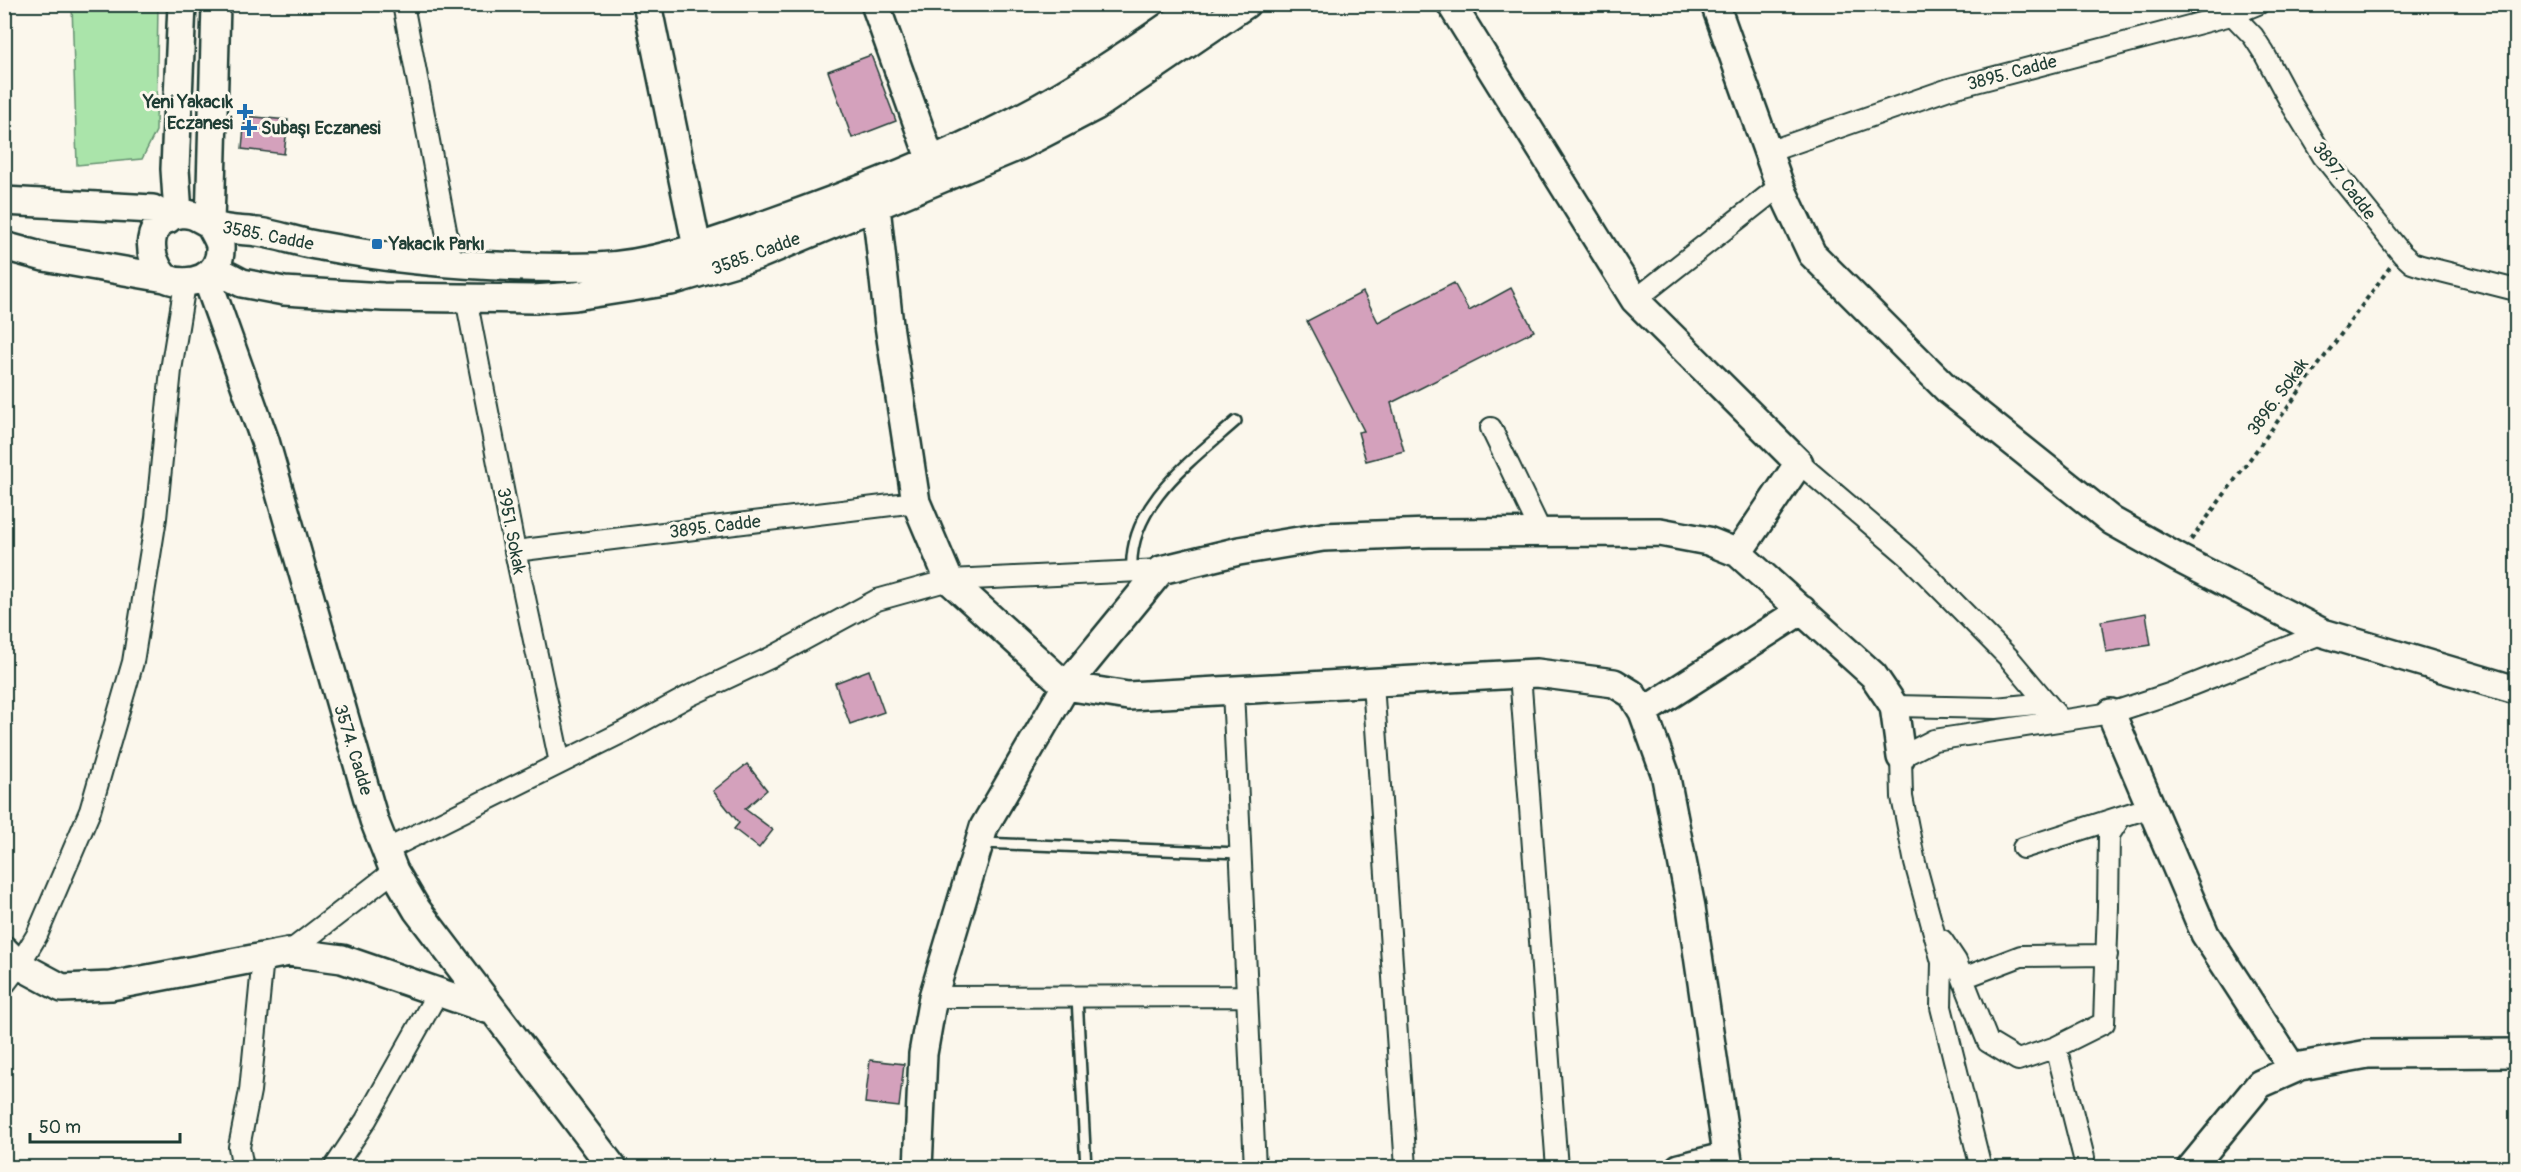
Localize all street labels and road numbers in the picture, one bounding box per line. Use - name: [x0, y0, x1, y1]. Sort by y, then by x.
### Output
- street label: 3895. Cadde: [1965, 50, 2060, 96]
- street label: 3897. Cadde: [2307, 137, 2381, 225]
- street label: 3585. Cadde: [220, 216, 316, 256]
- street label: 3585. Cadde: [709, 227, 804, 281]
- street label: 3896. Sokak: [2242, 353, 2314, 440]
- street label: 3951. Sokak: [491, 486, 531, 577]
- street label: 3895. Cadde: [668, 510, 762, 544]
- street label: 3574. Cadde: [328, 702, 378, 798]

